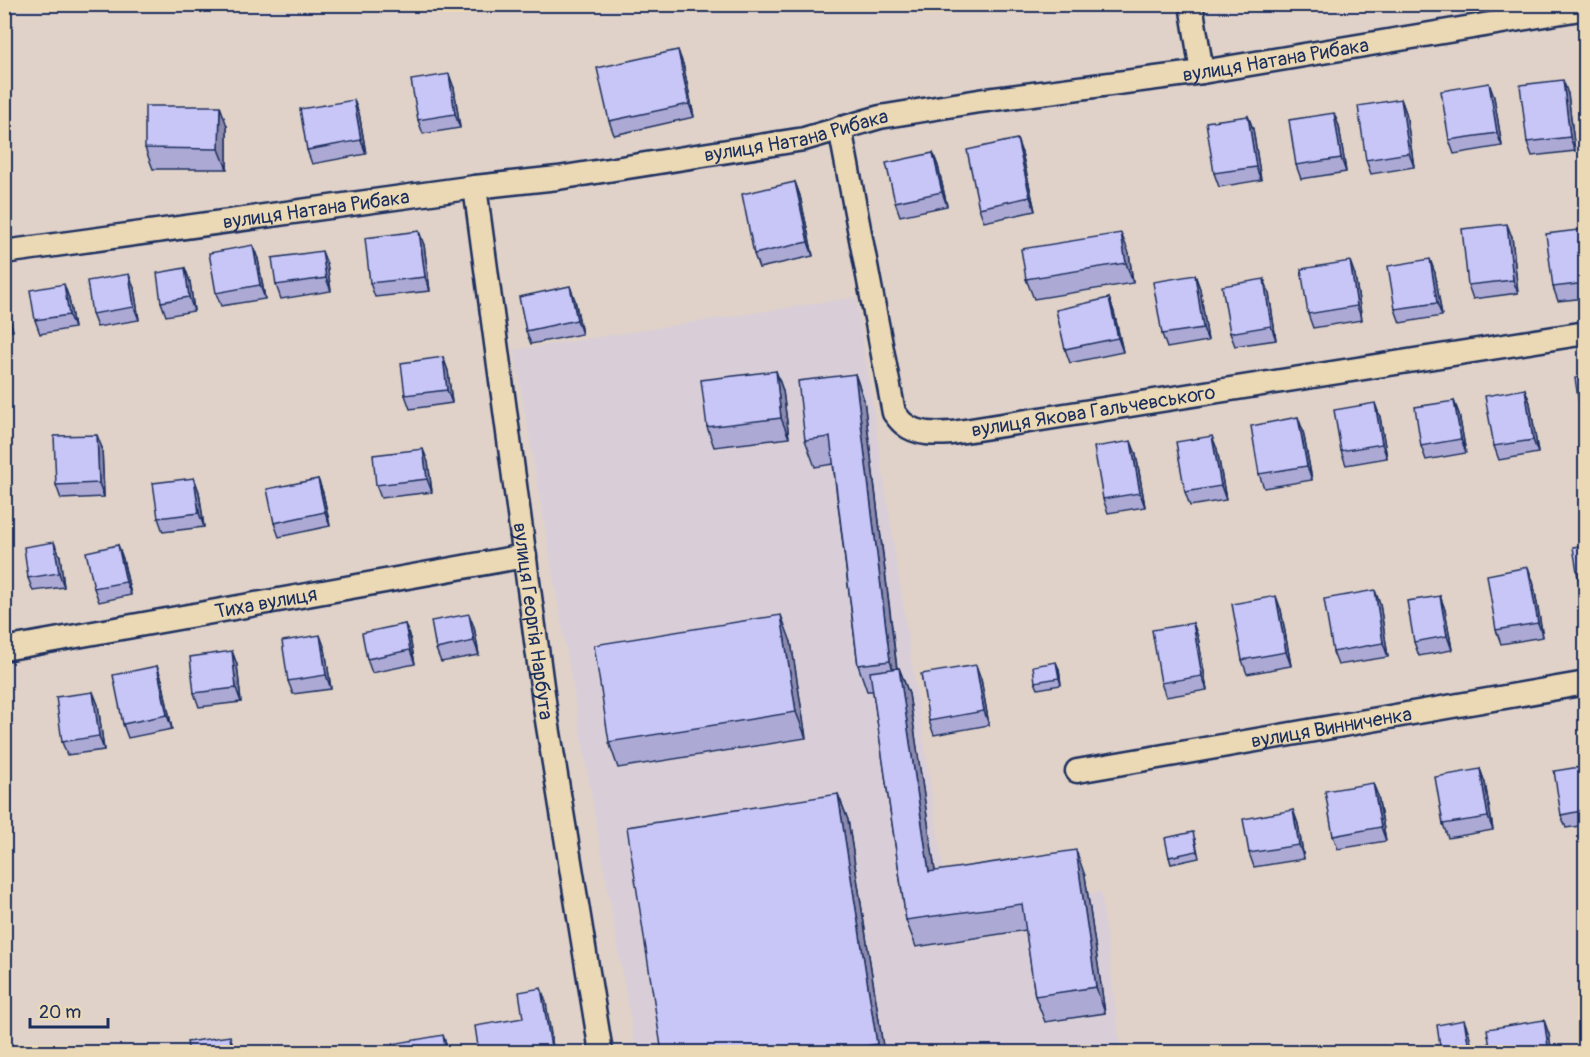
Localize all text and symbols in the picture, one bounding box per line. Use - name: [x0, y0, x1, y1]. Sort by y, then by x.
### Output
- street label: вулиця Натана Рибака: [1181, 32, 1371, 87]
- street label: вулиця Натана Рибака: [702, 103, 890, 167]
- street label: вулиця Натана Рибака: [221, 184, 411, 234]
- street label: вулиця Якова Гальчевського: [969, 379, 1217, 442]
- street label: вулиця Георгія Нарбута: [508, 521, 559, 722]
- street label: Тиха вулиця: [213, 581, 319, 624]
- street label: вулиця Винниченка: [1249, 701, 1414, 753]
- scale bar: [30, 991, 108, 1029]
- text: 20 m: [39, 1001, 81, 1024]

